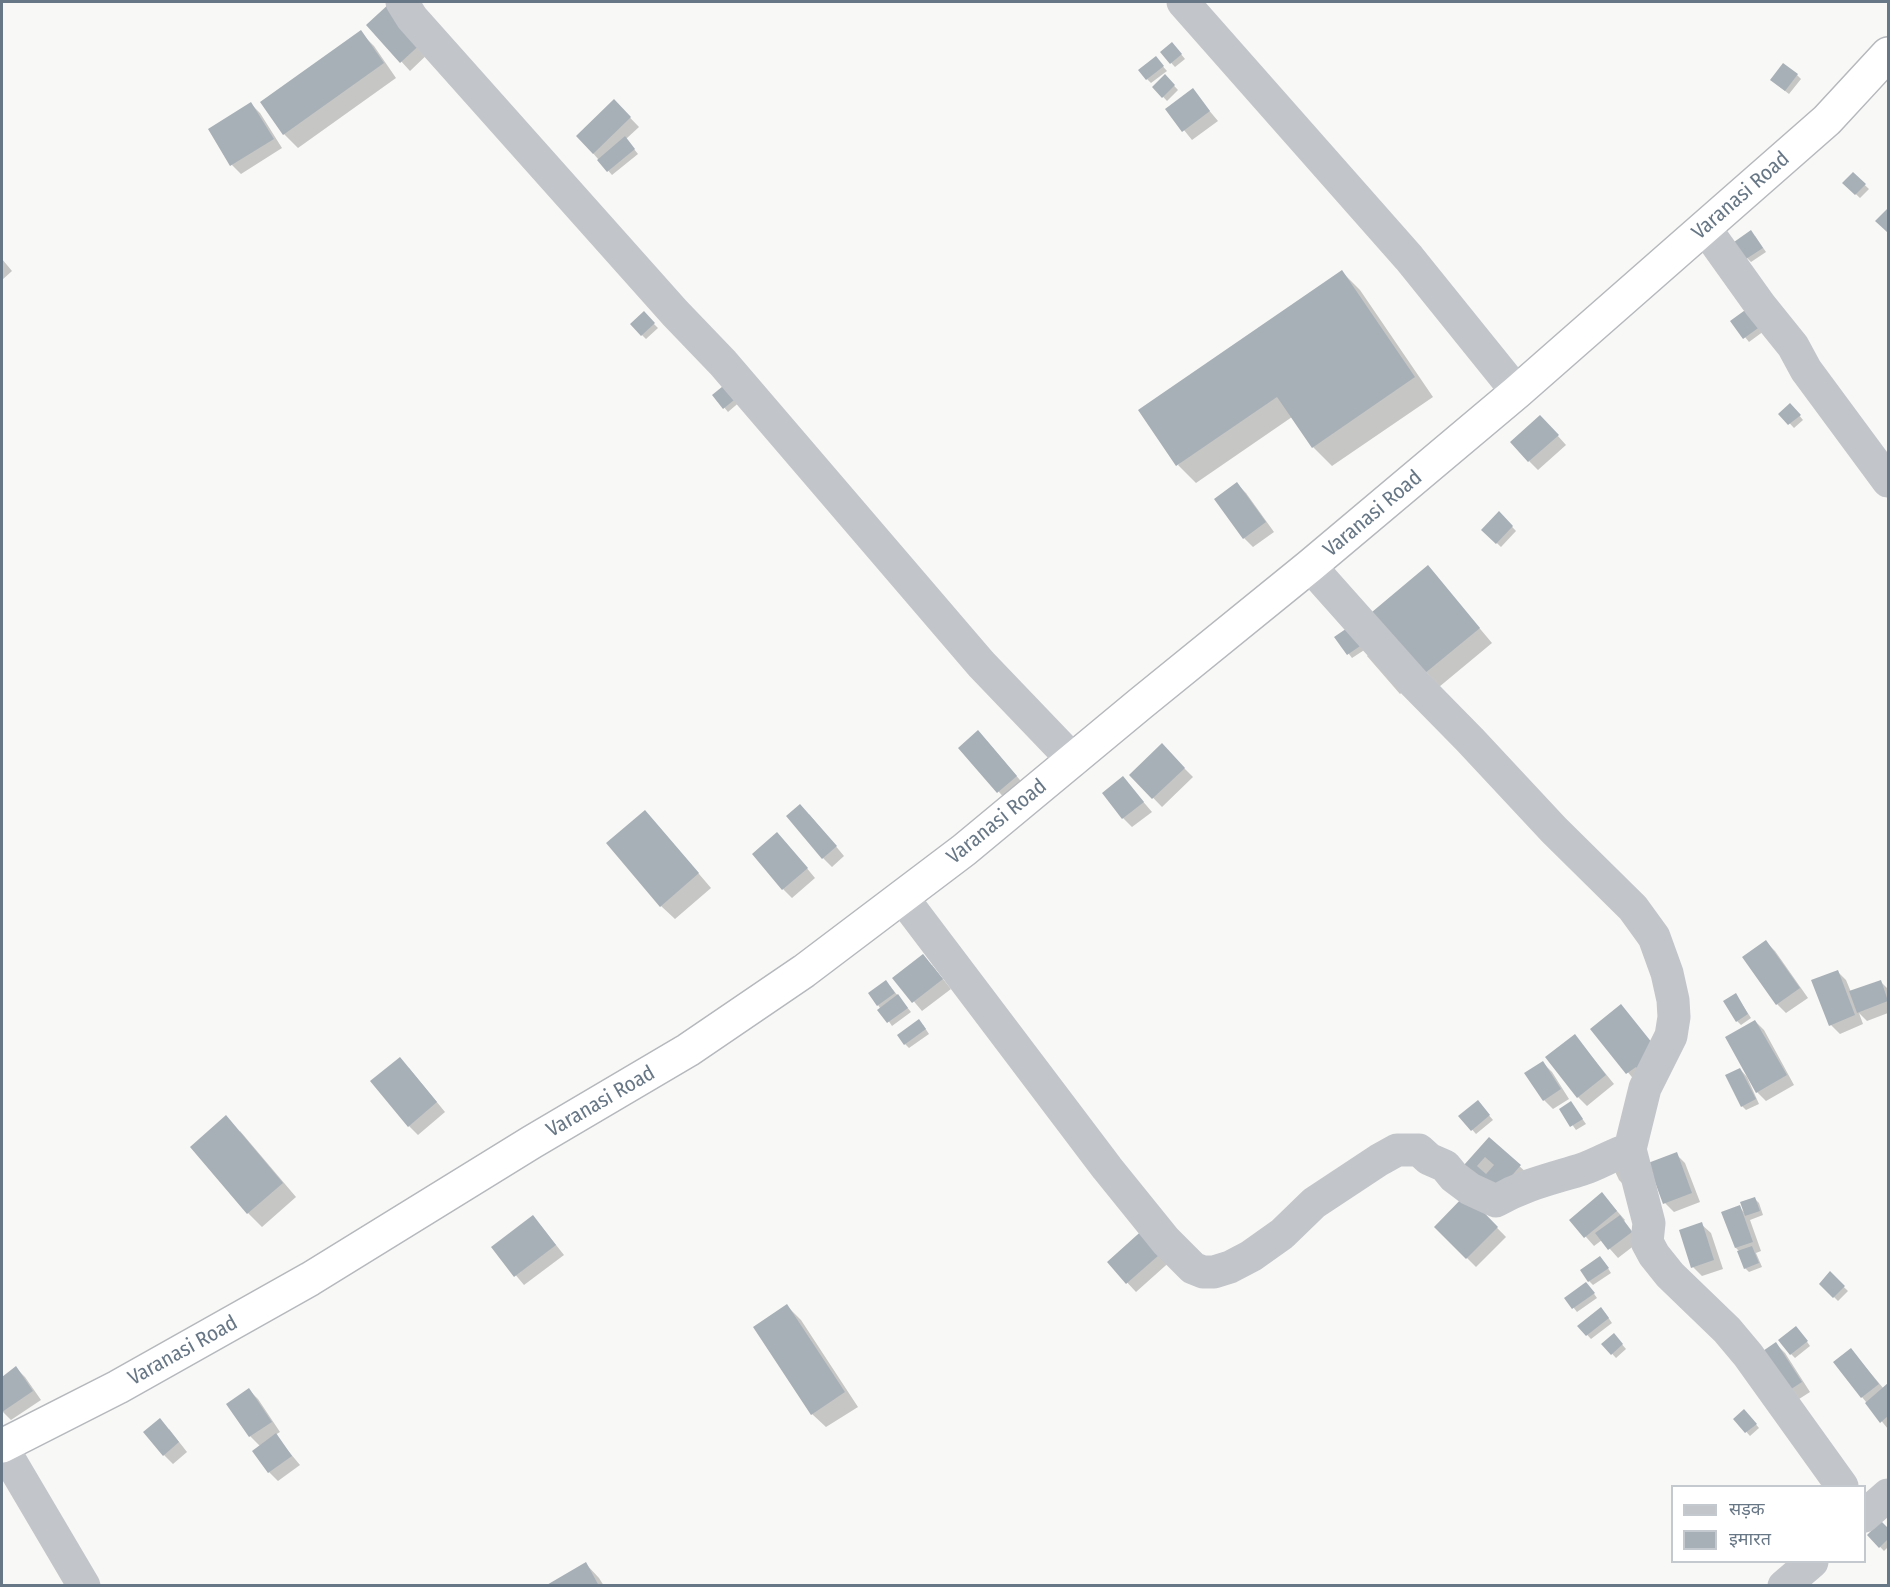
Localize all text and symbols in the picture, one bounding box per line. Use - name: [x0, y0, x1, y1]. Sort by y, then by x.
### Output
- street label: Varanasi Road: [1687, 147, 1795, 245]
- street label: Varanasi Road: [1319, 465, 1427, 563]
- street label: Varanasi Road: [942, 774, 1052, 870]
- street label: Varanasi Road: [542, 1061, 660, 1143]
- street label: Varanasi Road: [124, 1311, 242, 1391]
- legend: [1671, 1485, 1866, 1563]
- text: सड़क: [1729, 1498, 1765, 1520]
- text: इमारत: [1729, 1528, 1771, 1550]

